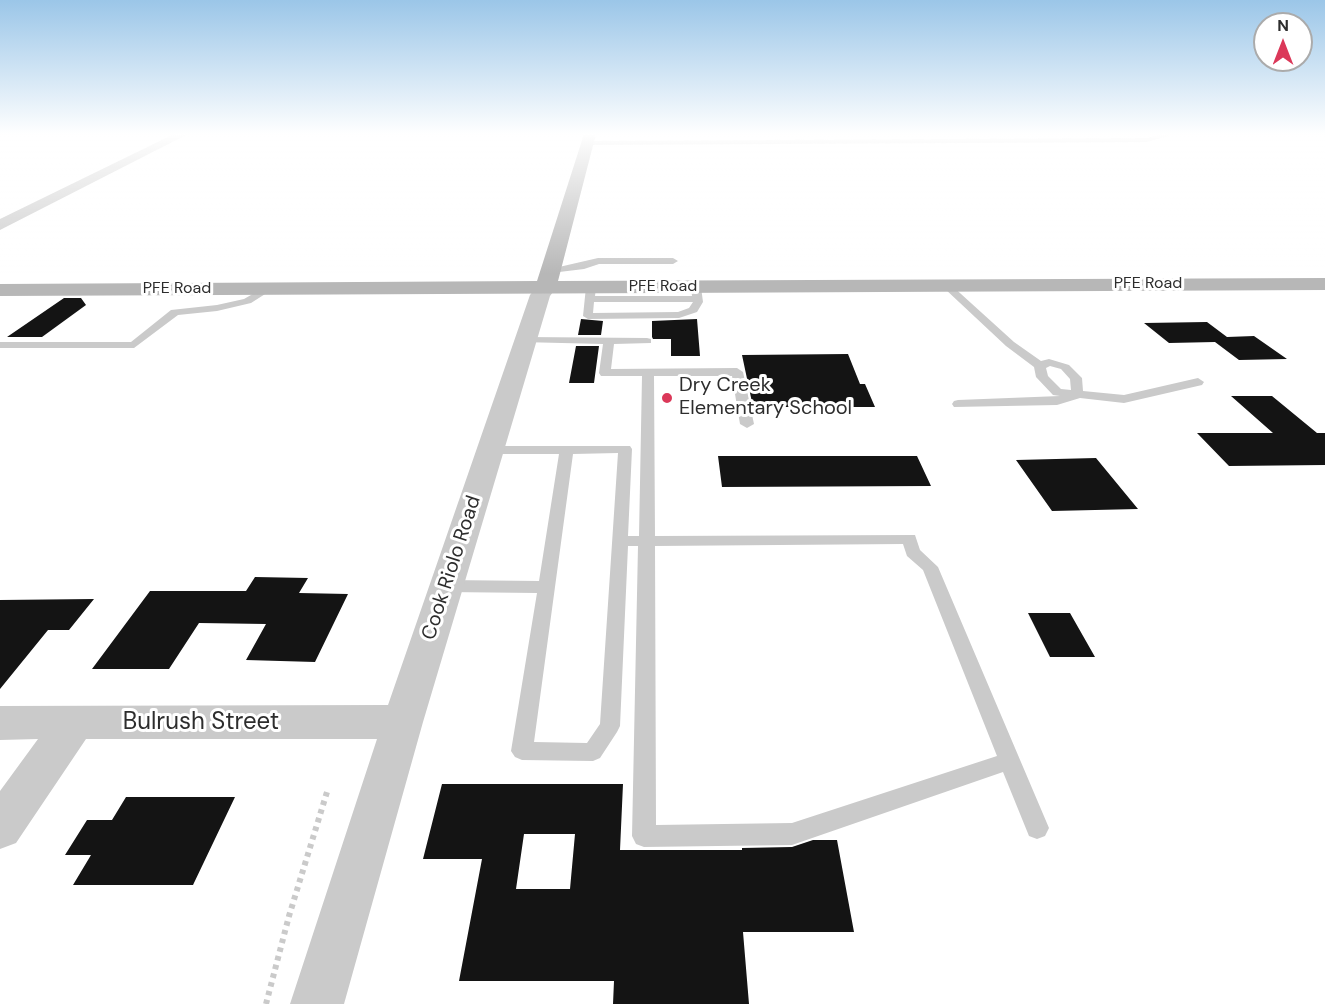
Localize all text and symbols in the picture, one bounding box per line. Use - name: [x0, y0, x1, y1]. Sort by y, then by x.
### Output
- north arrow: [1253, 12, 1313, 72]
- text: N: [1277, 15, 1289, 36]
- street label: PFE Road: [1114, 274, 1182, 294]
- street label: PFE Road: [629, 277, 697, 297]
- street label: PFE Road: [143, 279, 211, 299]
- place label: Dry Creek Elementary School: [679, 374, 852, 421]
- marker: Dry Creek Elementary School: [660, 391, 674, 405]
- street label: Cook Riolo Road: [417, 493, 487, 643]
- street label: Bulrush Street: [123, 709, 279, 737]

